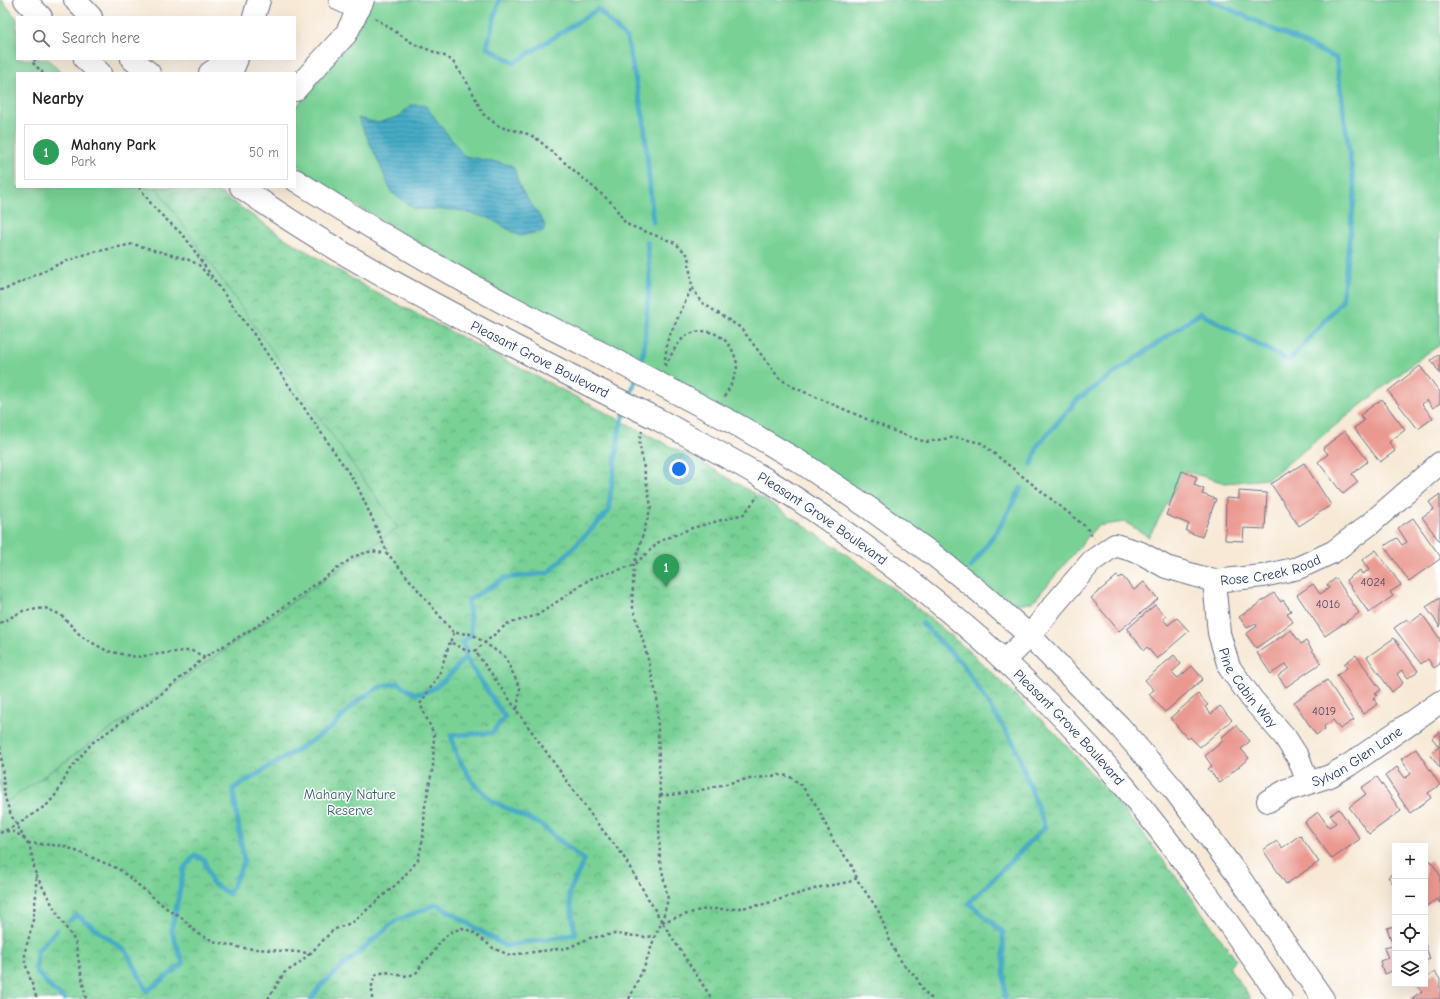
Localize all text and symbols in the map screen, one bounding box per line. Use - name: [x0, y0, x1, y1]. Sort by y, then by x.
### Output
- search box: [16, 16, 296, 60]
- icon: search: [30, 27, 52, 49]
- text: Search here: [62, 29, 140, 47]
- text: Nearby: [32, 89, 83, 108]
- text: Mahany Park: [71, 136, 156, 154]
- text: 1: [43, 145, 49, 160]
- text: 50 m: [249, 145, 279, 160]
- text: Park: [71, 154, 96, 169]
- street label: Pleasant Grove Boulevard: [468, 317, 612, 402]
- your location: [669, 459, 689, 479]
- street label: Pleasant Grove Boulevard: [755, 468, 890, 569]
- street label: Rose Creek Road: [1220, 551, 1323, 589]
- pin: 1: [653, 554, 679, 587]
- house number: 4024: [1360, 575, 1386, 589]
- house number: 4016: [1316, 597, 1340, 611]
- street label: Pine Cabin Way: [1215, 646, 1281, 732]
- street label: Pleasant Grove Boulevard: [1010, 666, 1128, 789]
- house number: 4019: [1312, 704, 1336, 718]
- street label: Sylvan Glen Lane: [1309, 723, 1406, 790]
- park label: Mahany Nature Reserve: [304, 786, 396, 819]
- map controls: [1392, 843, 1428, 987]
- button: +: [1392, 843, 1428, 879]
- button: −: [1392, 879, 1428, 915]
- button: locate: [1392, 915, 1428, 951]
- button: layers: [1392, 951, 1428, 987]

